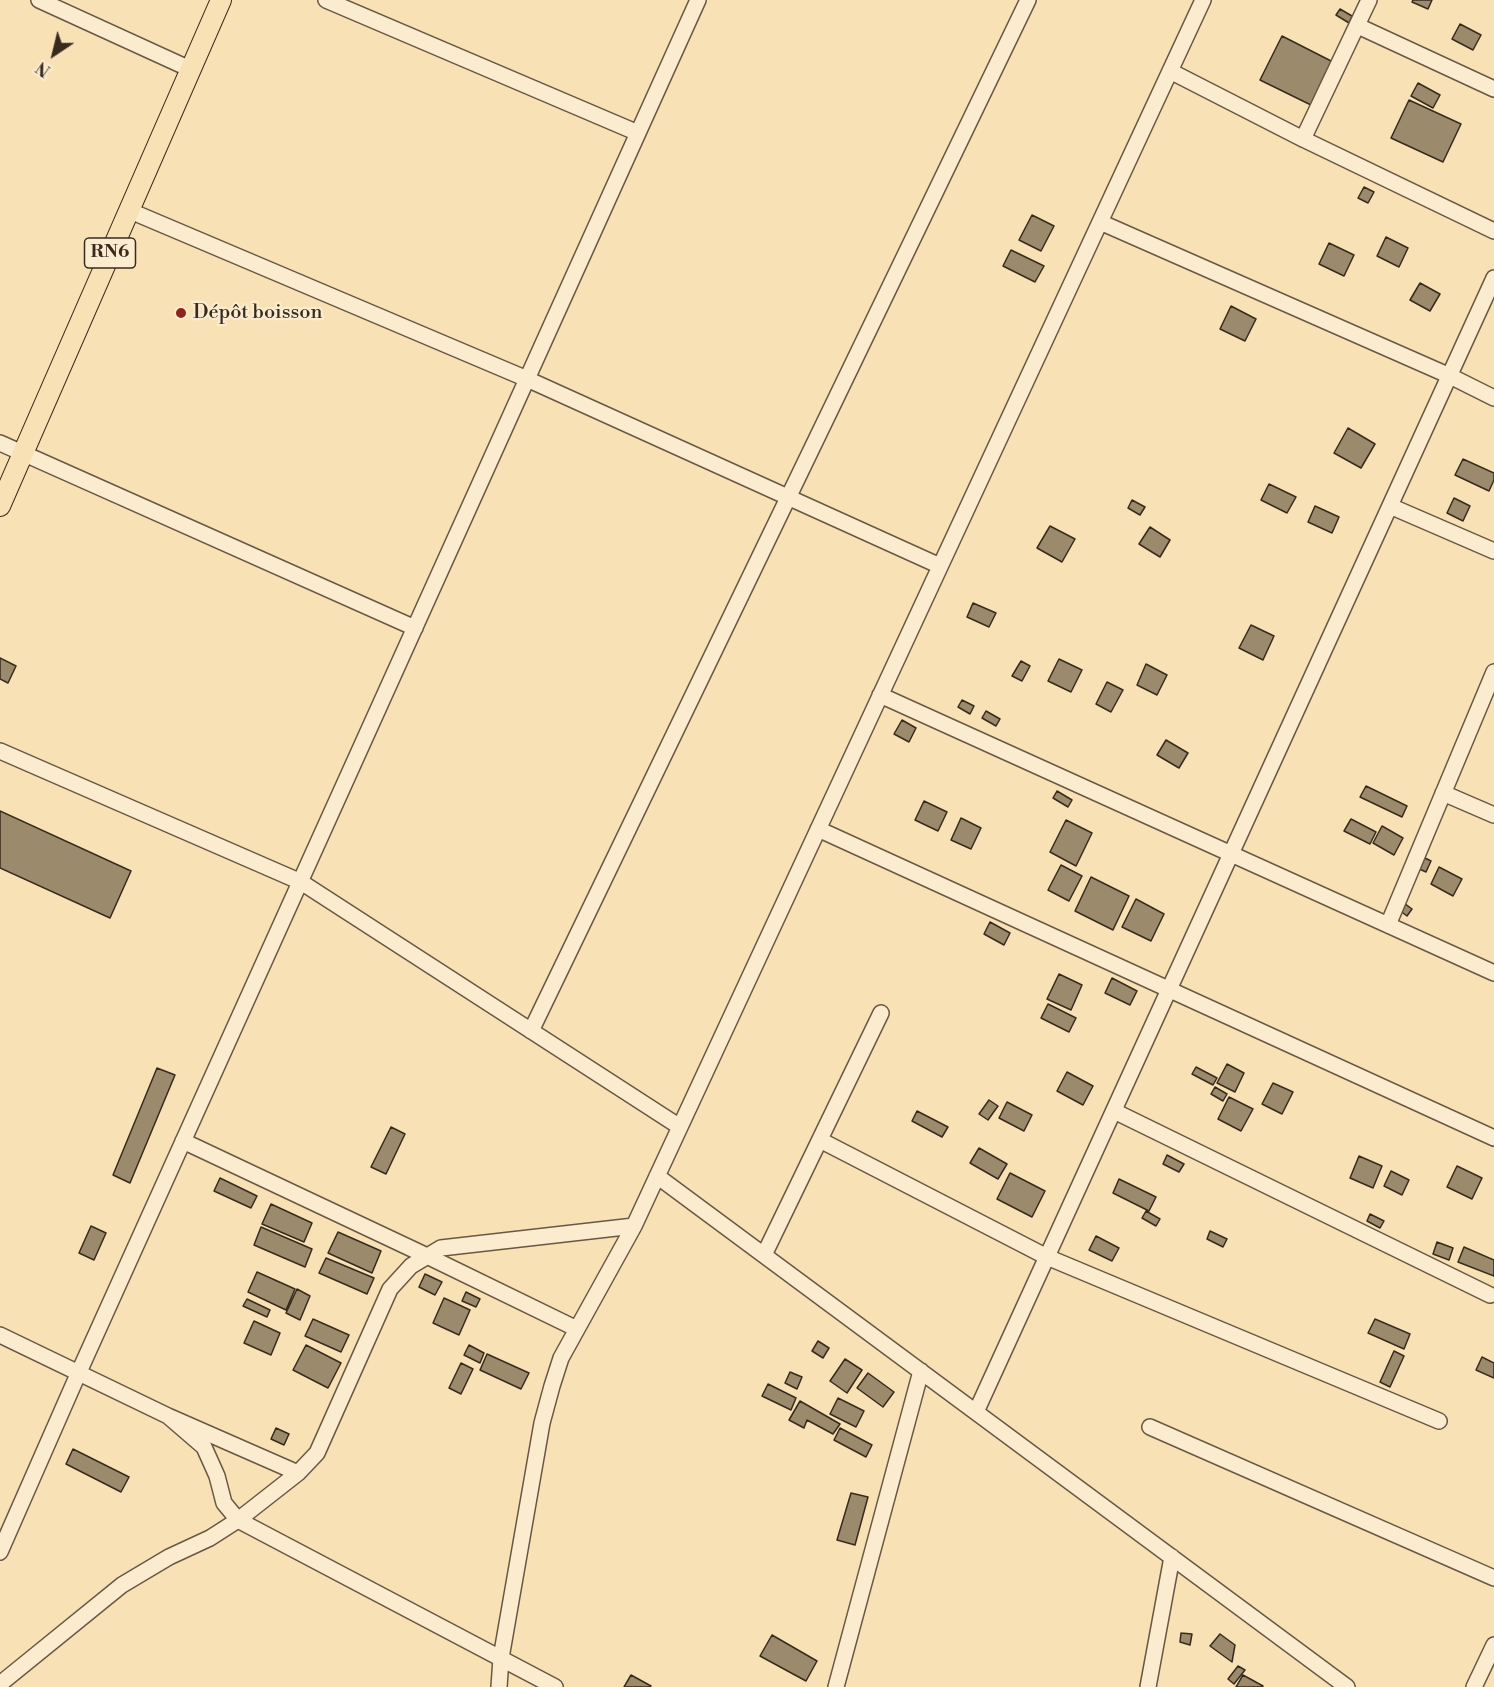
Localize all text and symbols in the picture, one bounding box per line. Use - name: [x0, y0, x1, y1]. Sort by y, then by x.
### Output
- north arrow: [24, 24, 84, 84]
- text: N: [33, 57, 55, 81]
- road number: RN6: [84, 238, 136, 268]
- place label: Dépôt boisson: [193, 301, 322, 325]
- marker: Dépôt boisson: [174, 306, 188, 320]

